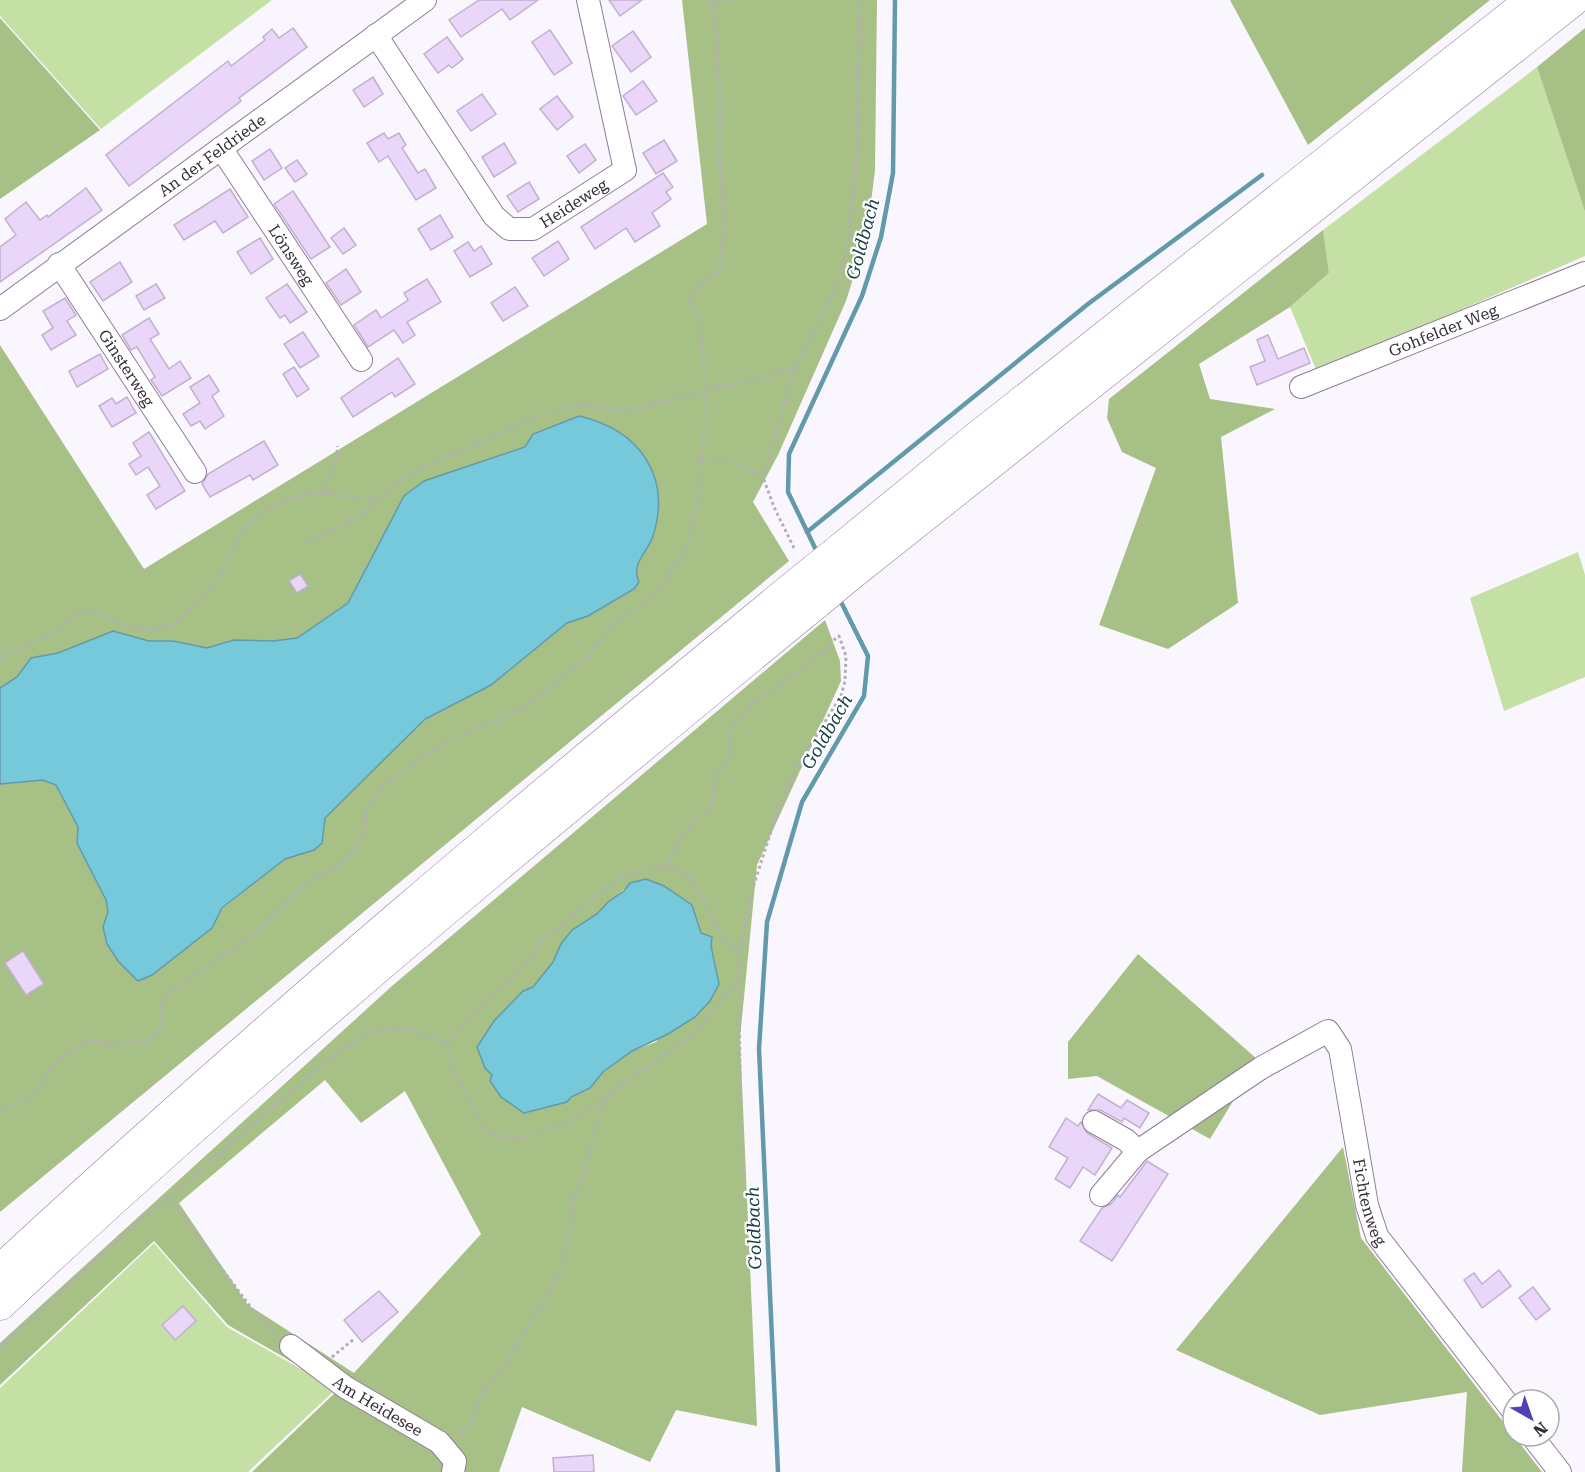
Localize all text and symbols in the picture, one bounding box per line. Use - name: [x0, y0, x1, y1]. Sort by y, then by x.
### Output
- street label: An der Feldriede: [155, 110, 270, 201]
- street label: Heideweg: [536, 174, 612, 232]
- water label: Goldbach: [842, 196, 883, 282]
- street label: Lönsweg: [264, 221, 318, 290]
- street label: Gohfelder Weg: [1386, 300, 1501, 361]
- street label: Ginsterweg: [95, 326, 159, 411]
- water label: Goldbach: [797, 691, 856, 773]
- street label: Fichtenweg: [1349, 1157, 1391, 1251]
- water label: Goldbach: [742, 1186, 765, 1270]
- street label: Am Heidesee: [329, 1372, 426, 1441]
- north arrow: [1501, 1388, 1561, 1448]
- text: N: [1529, 1418, 1551, 1440]

